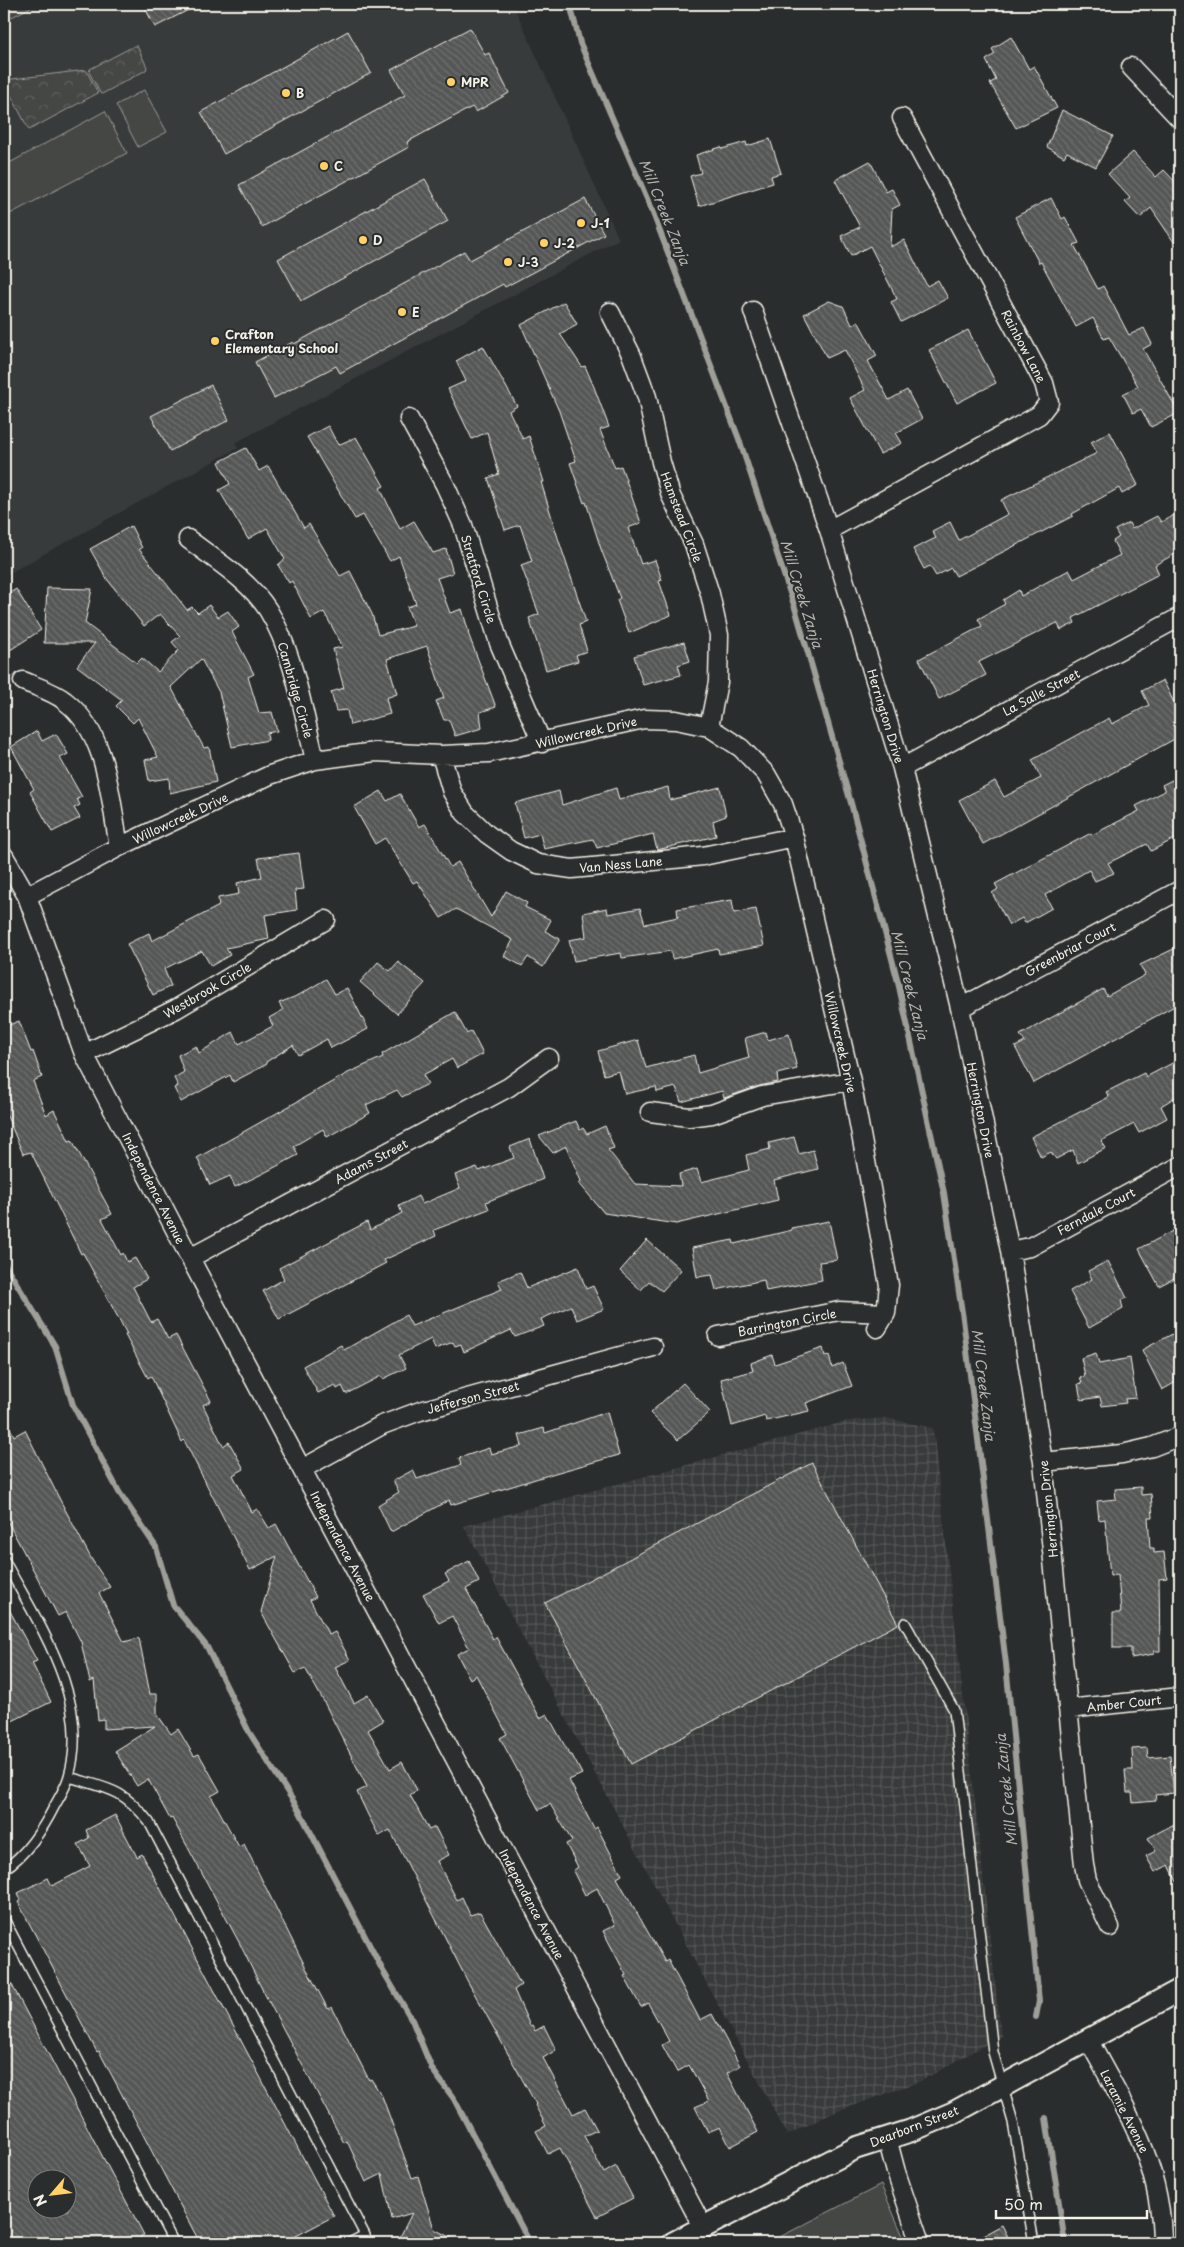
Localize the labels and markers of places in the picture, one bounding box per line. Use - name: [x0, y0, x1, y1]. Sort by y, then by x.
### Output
- place label: MPR: [461, 73, 489, 91]
- marker: MPR: [445, 76, 457, 88]
- place label: B: [296, 84, 304, 102]
- marker: B: [280, 87, 292, 99]
- place label: C: [334, 157, 343, 175]
- marker: C: [318, 160, 330, 172]
- place label: J-1: [591, 214, 610, 232]
- marker: J-1: [575, 217, 587, 229]
- place label: D: [373, 231, 383, 249]
- marker: D: [357, 234, 369, 246]
- place label: J-2: [554, 234, 576, 252]
- marker: J-2: [538, 237, 550, 249]
- place label: J-3: [518, 253, 539, 271]
- marker: J-3: [502, 256, 514, 268]
- place label: E: [412, 303, 420, 321]
- marker: E: [396, 306, 408, 318]
- place label: Crafton Elementary School: [225, 325, 338, 357]
- marker: Crafton Elementary School: [209, 335, 221, 347]

